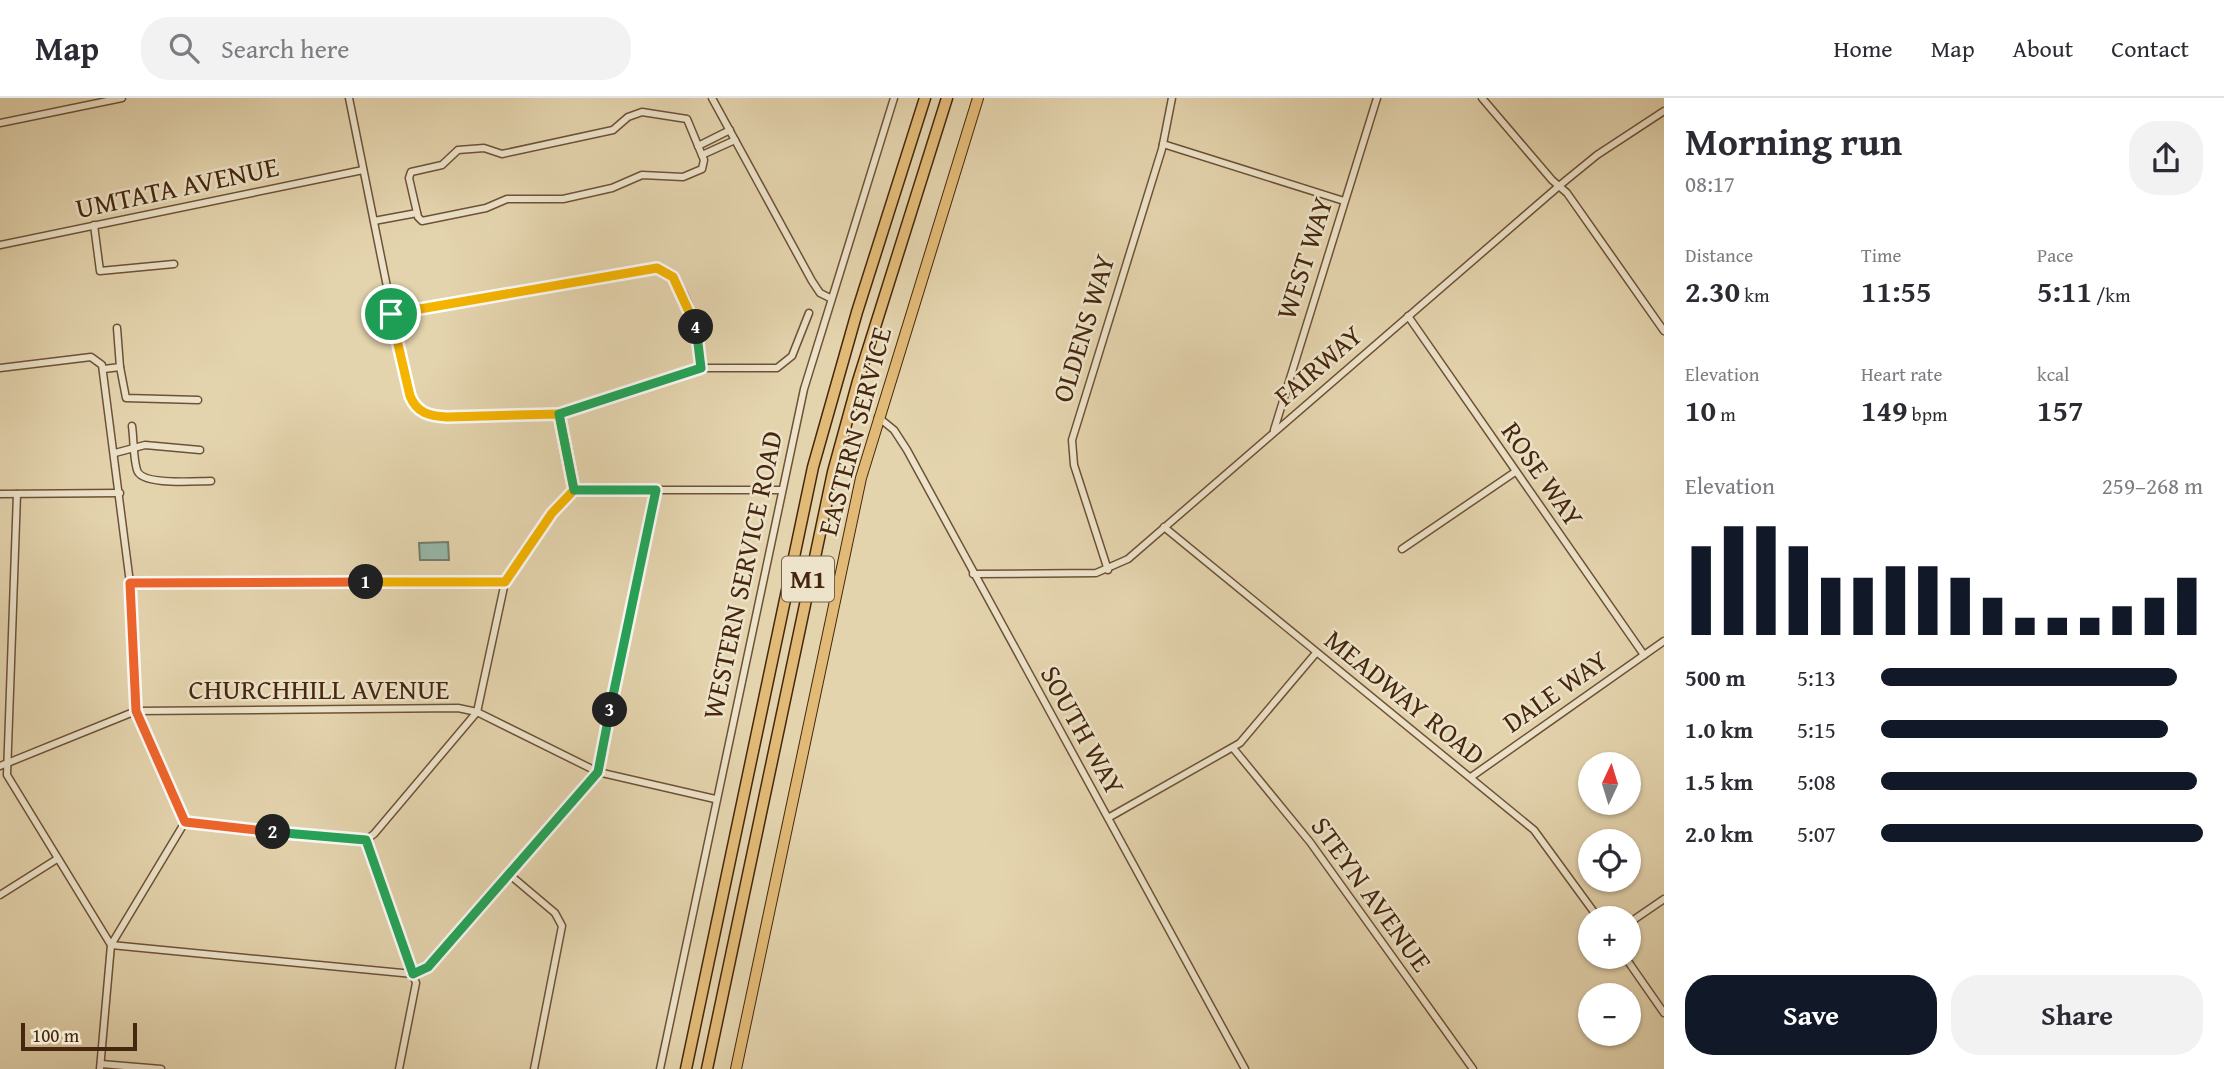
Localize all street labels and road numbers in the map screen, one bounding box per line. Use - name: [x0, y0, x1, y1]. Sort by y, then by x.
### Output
- street label: UMTATA AVENUE: [72, 145, 282, 228]
- street label: WEST WAY: [1264, 191, 1343, 324]
- street label: OLDENS WAY: [1041, 249, 1125, 407]
- street label: FAIRWAY: [1264, 314, 1371, 415]
- street label: EASTERN SERVICE: [806, 322, 901, 540]
- street label: ROSE WAY: [1492, 413, 1595, 535]
- street label: WESTERN SERVICE ROAD: [691, 427, 792, 723]
- road number: M1: [782, 556, 834, 601]
- street label: MEADWAY ROAD: [1316, 619, 1494, 774]
- street label: DALE WAY: [1494, 639, 1616, 742]
- street label: SOUTH WAY: [1031, 657, 1136, 802]
- street label: CHURCHHILL AVENUE: [188, 668, 450, 709]
- street label: STEYN AVENUE: [1302, 808, 1443, 980]

